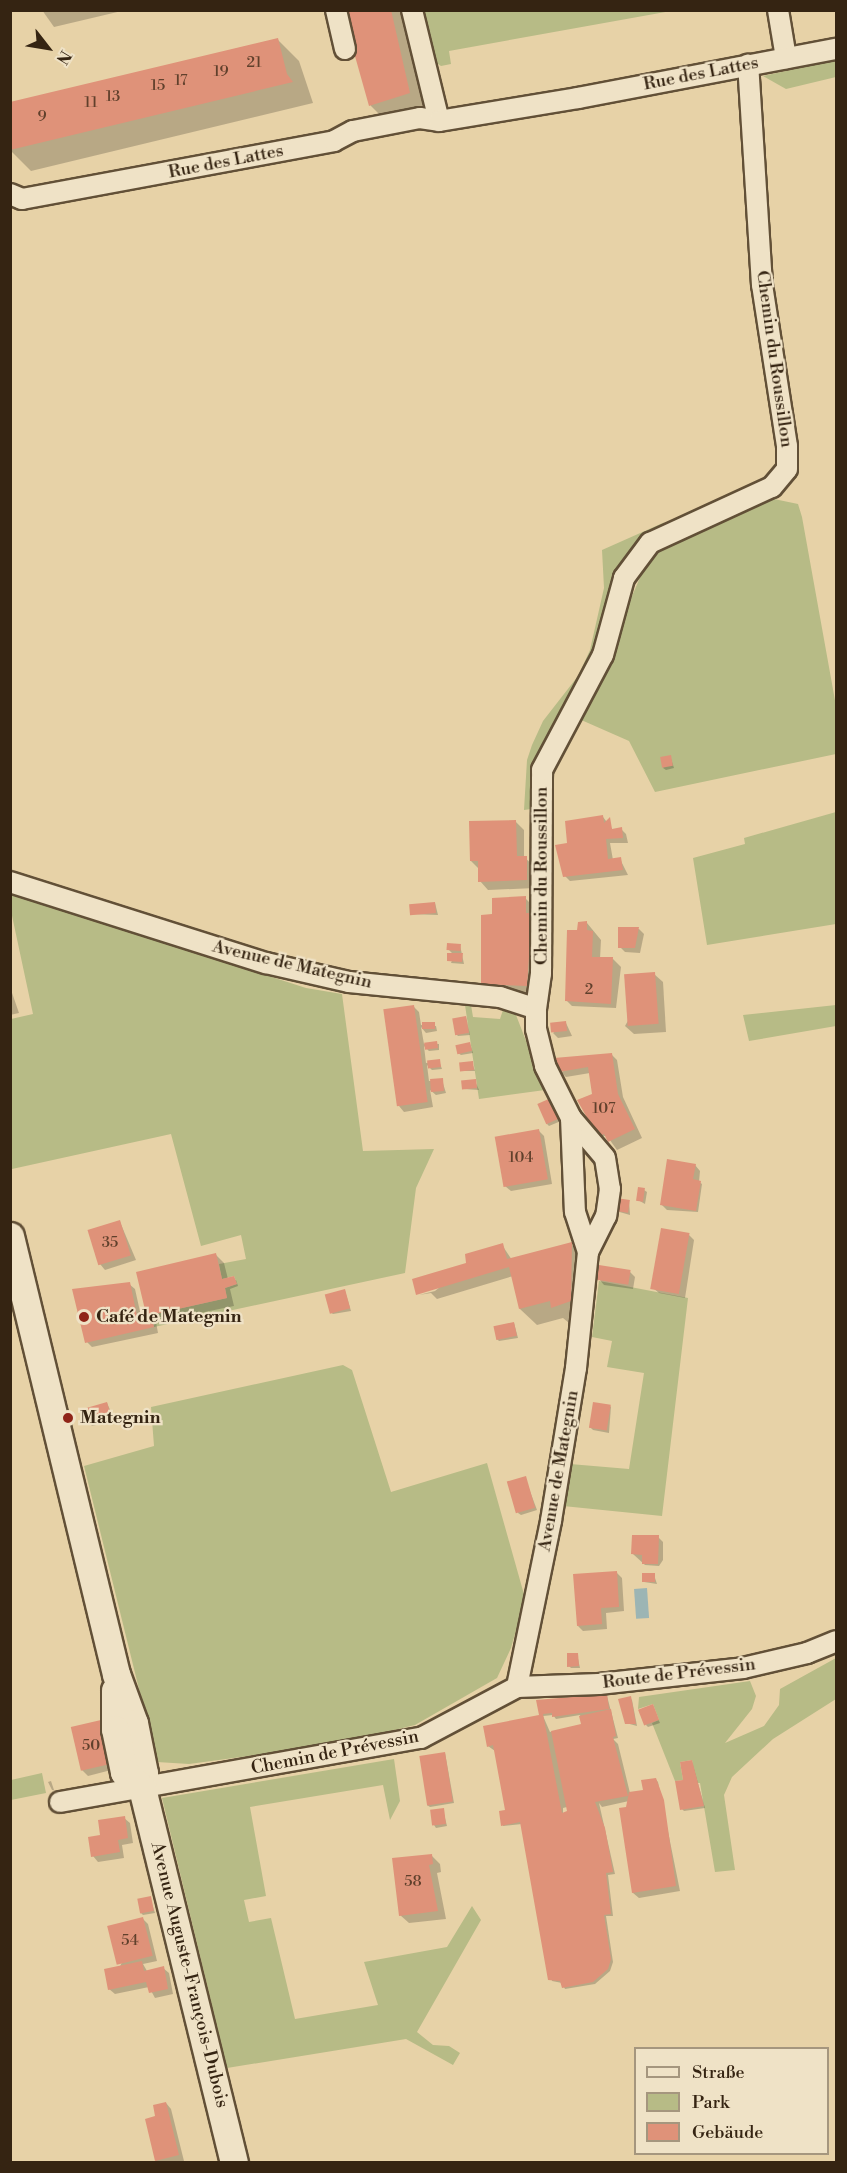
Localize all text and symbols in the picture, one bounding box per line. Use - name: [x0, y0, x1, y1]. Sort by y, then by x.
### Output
- north arrow: [18, 18, 78, 78]
- text: N: [52, 47, 75, 68]
- street label: Rue des Lattes: [642, 52, 760, 96]
- house number: 21: [246, 54, 262, 72]
- house number: 19: [213, 63, 229, 81]
- house number: 17: [174, 72, 188, 90]
- house number: 15: [151, 77, 165, 95]
- house number: 13: [106, 88, 120, 106]
- house number: 11: [84, 94, 98, 112]
- house number: 9: [37, 108, 47, 126]
- street label: Rue des Lattes: [167, 140, 285, 184]
- street label: Chemin du Roussillon: [751, 269, 797, 449]
- street label: Chemin du Roussillon: [531, 787, 553, 965]
- street label: Avenue de Mategnin: [210, 936, 374, 994]
- house number: 2: [585, 981, 593, 999]
- house number: 107: [592, 1100, 616, 1118]
- house number: 104: [509, 1149, 533, 1167]
- house number: 35: [102, 1234, 118, 1252]
- place label: Café de Mategnin: [96, 1306, 241, 1328]
- marker: Café de Mategnin: [77, 1310, 91, 1324]
- street label: Avenue de Mategnin: [534, 1389, 584, 1553]
- place label: Mategnin: [80, 1407, 160, 1429]
- marker: Mategnin: [61, 1411, 75, 1425]
- street label: Route de Prévessin: [601, 1654, 757, 1694]
- street label: Chemin de Prévessin: [249, 1726, 421, 1780]
- house number: 50: [82, 1737, 100, 1755]
- street label: Avenue Auguste-François-Dubois: [145, 1840, 233, 2110]
- house number: 58: [404, 1873, 422, 1891]
- house number: 54: [121, 1932, 139, 1950]
- legend: [634, 2047, 829, 2155]
- text: Straße: [692, 2061, 745, 2084]
- text: Park: [692, 2091, 729, 2114]
- text: Gebäude: [692, 2121, 763, 2144]

